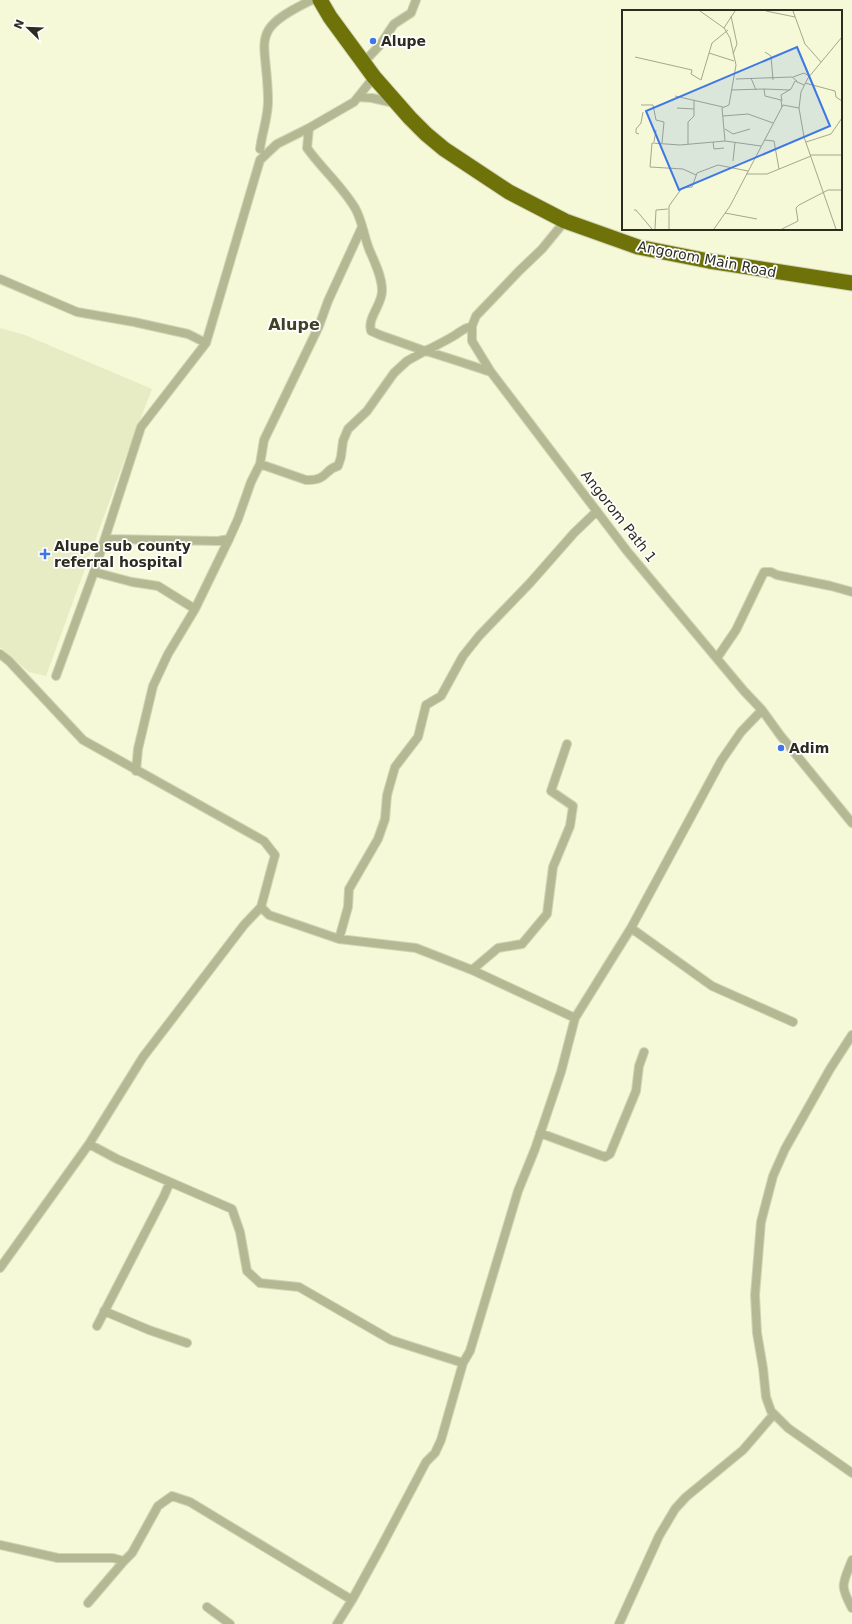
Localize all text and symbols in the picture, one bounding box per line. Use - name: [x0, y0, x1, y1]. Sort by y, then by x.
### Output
- north arrow: [8, 8, 48, 48]
- inset map: [622, 10, 842, 230]
- text: N: [11, 18, 27, 31]
- place label: Alupe: [381, 33, 426, 49]
- marker: Alupe: [368, 36, 378, 46]
- street label: Angorom Main Road: [636, 238, 778, 280]
- district label: Alupe: [268, 315, 320, 334]
- street label: Angorom Path 1: [578, 467, 660, 565]
- place label: Alupe sub county referral hospital: [54, 538, 191, 570]
- marker: Alupe sub county referral hospital: [39, 548, 51, 560]
- place label: Adim: [789, 740, 829, 756]
- marker: Adim: [776, 743, 786, 753]

